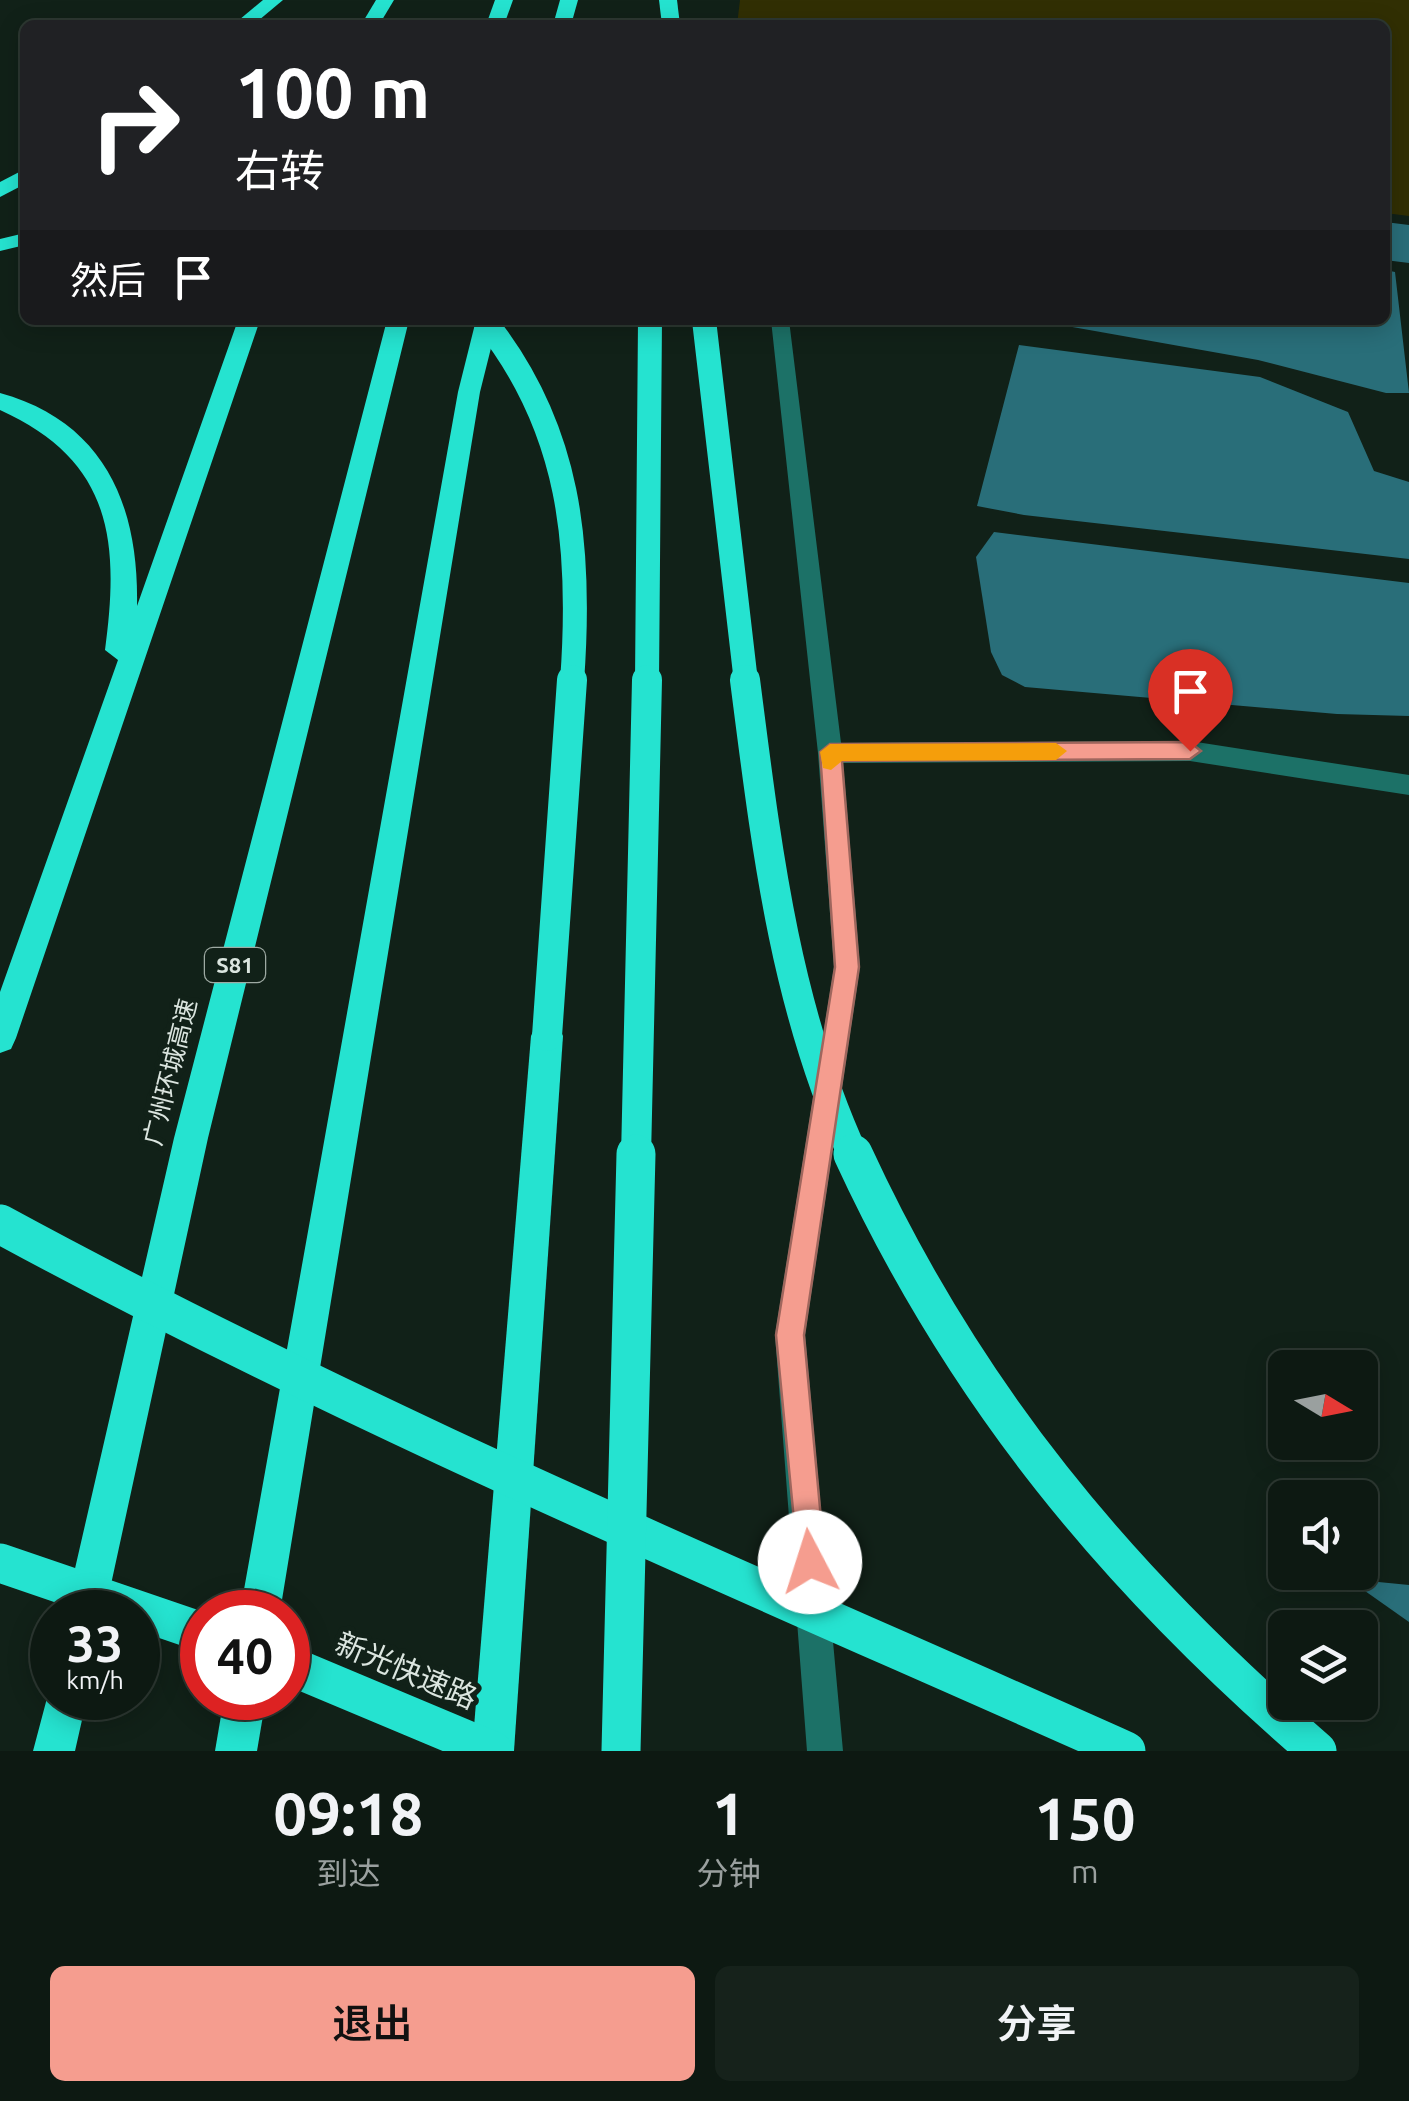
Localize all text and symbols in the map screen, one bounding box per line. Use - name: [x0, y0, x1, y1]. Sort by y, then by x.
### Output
- text: 100 m: [235, 53, 430, 131]
- icon: right: [70, 60, 200, 190]
- text: 右转: [235, 145, 325, 196]
- icon: arrive: [166, 250, 221, 305]
- text: 然后: [70, 259, 146, 301]
- pin: [1148, 649, 1233, 752]
- icon: arrive: [1163, 664, 1218, 719]
- road number: S81: [205, 948, 265, 982]
- street label: 广州环城高速: [138, 996, 202, 1148]
- north arrow: [1268, 1350, 1378, 1460]
- map controls: [1268, 1350, 1378, 1720]
- button: sound: [1268, 1480, 1378, 1590]
- position arrow: [758, 1510, 862, 1614]
- speed limit sign: 40: [180, 1590, 310, 1720]
- button: layers: [1268, 1610, 1378, 1720]
- text: 33: [67, 1615, 123, 1671]
- street label: 新光快速路: [331, 1625, 482, 1715]
- text: km/h: [66, 1666, 124, 1694]
- text: 09:18: [273, 1779, 423, 1846]
- text: 1: [712, 1779, 746, 1846]
- text: 150: [1034, 1784, 1136, 1851]
- text: m: [1071, 1853, 1099, 1889]
- text: 到达: [316, 1855, 380, 1891]
- text: 分钟: [697, 1855, 761, 1891]
- button: 退出: [50, 1966, 695, 2081]
- button: 分享: [715, 1966, 1359, 2081]

